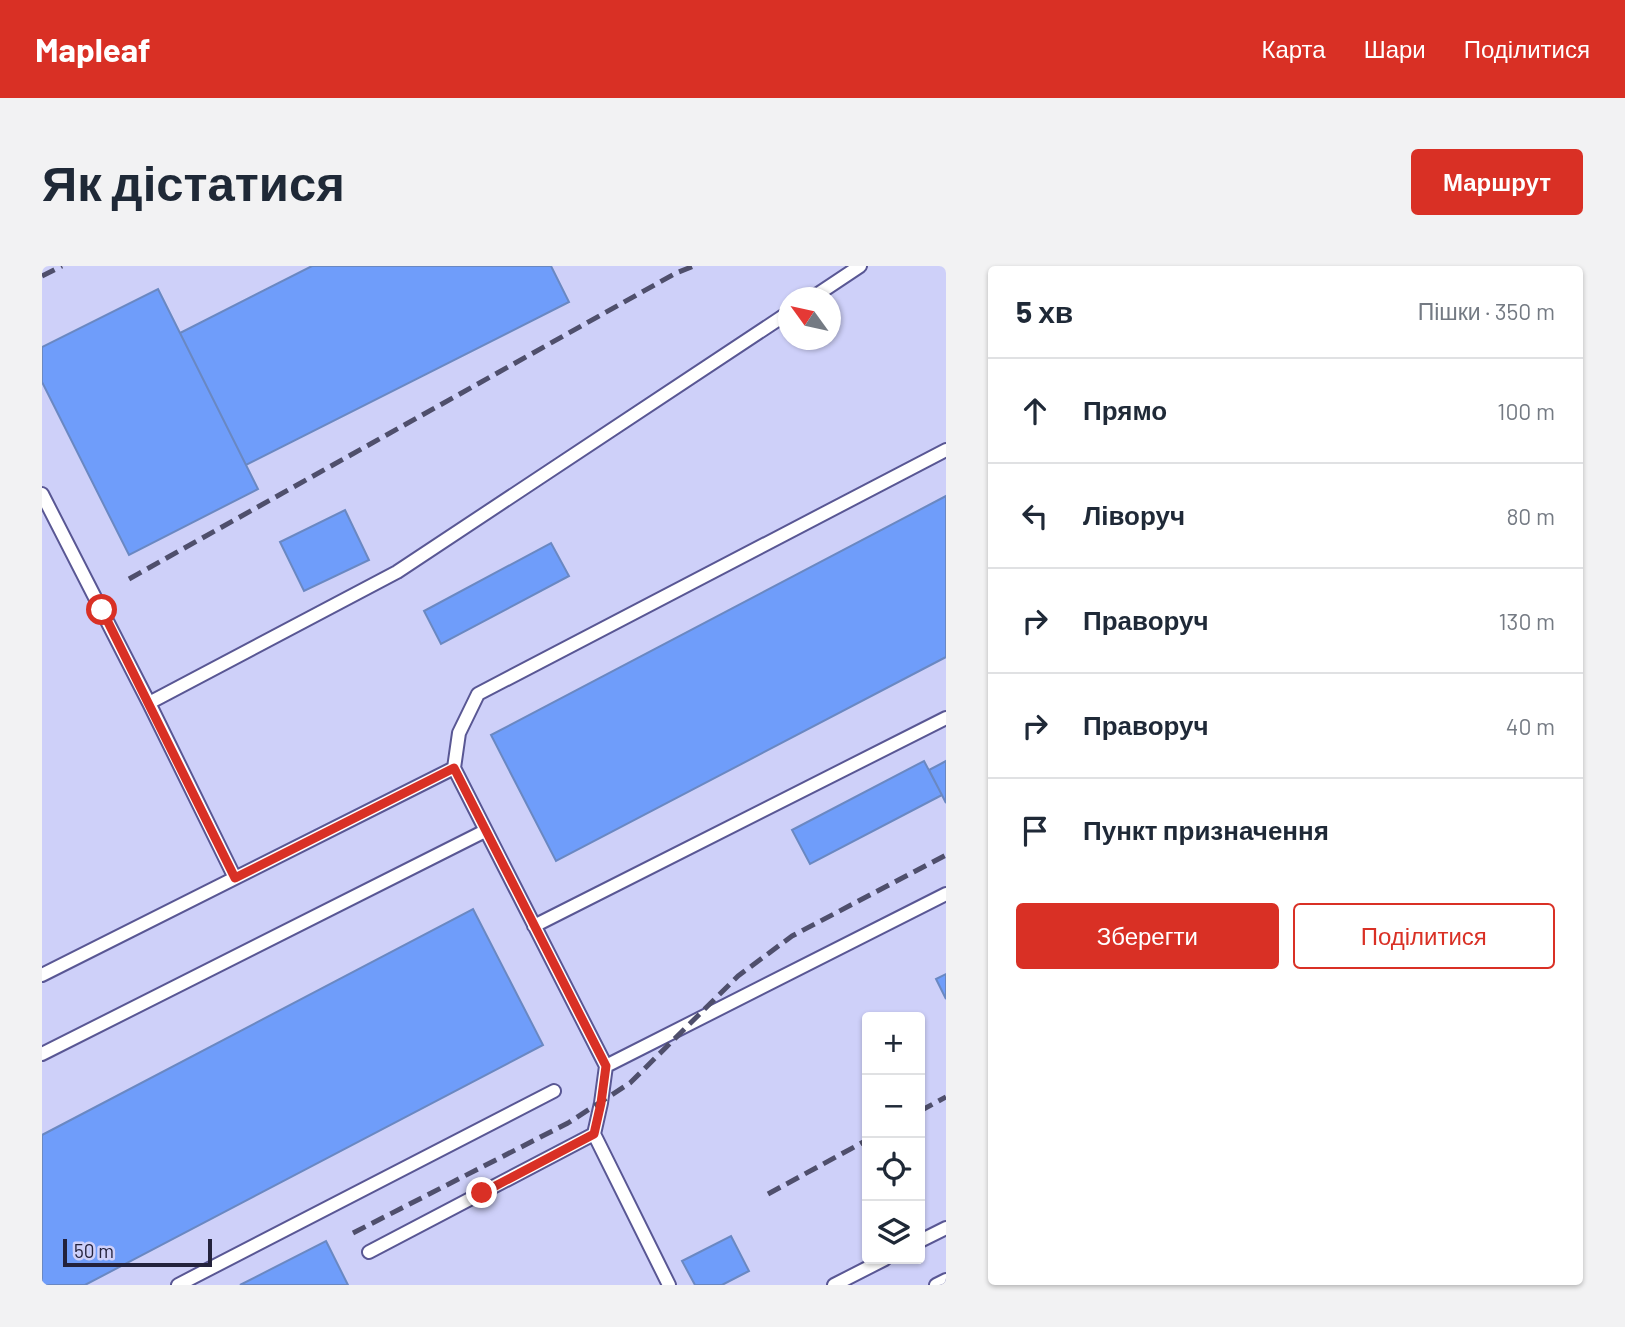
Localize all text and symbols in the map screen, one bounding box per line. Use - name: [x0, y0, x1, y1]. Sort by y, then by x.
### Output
- text: Mapleaf: [35, 29, 151, 69]
- text: Карта: [1261, 34, 1326, 63]
- text: Шари: [1364, 34, 1426, 63]
- text: Поділитися: [1464, 34, 1590, 63]
- button: Маршрут: [1411, 149, 1583, 215]
- text: Як дістатися: [42, 152, 345, 211]
- north arrow: [778, 287, 841, 350]
- text: 5 хв: [1016, 293, 1073, 329]
- text: Пішки · 350 m: [1418, 297, 1555, 325]
- icon: ahead: [1016, 392, 1054, 430]
- text: Прямо: [1083, 394, 1167, 425]
- text: 100 m: [1497, 397, 1555, 425]
- icon: left: [1016, 497, 1054, 535]
- text: Ліворуч: [1083, 499, 1185, 530]
- text: 80 m: [1506, 502, 1555, 530]
- route start: [86, 594, 117, 625]
- icon: right: [1016, 602, 1054, 640]
- text: Праворуч: [1083, 604, 1209, 635]
- text: 130 m: [1498, 607, 1555, 635]
- icon: right: [1016, 707, 1054, 745]
- text: Праворуч: [1083, 709, 1209, 740]
- text: 40 m: [1506, 712, 1555, 740]
- icon: arrive: [1016, 812, 1054, 850]
- text: Пункт призначення: [1083, 814, 1329, 845]
- button: Зберегти: [1016, 903, 1279, 969]
- button: Поділитися: [1293, 903, 1555, 969]
- map controls: [862, 1012, 925, 1264]
- button: +: [862, 1012, 925, 1075]
- button: −: [862, 1075, 925, 1138]
- button: locate: [862, 1138, 925, 1201]
- route end: [466, 1177, 497, 1208]
- button: layers: [862, 1201, 925, 1264]
- scale bar: [63, 1236, 212, 1268]
- text: 50 m: [74, 1239, 114, 1262]

